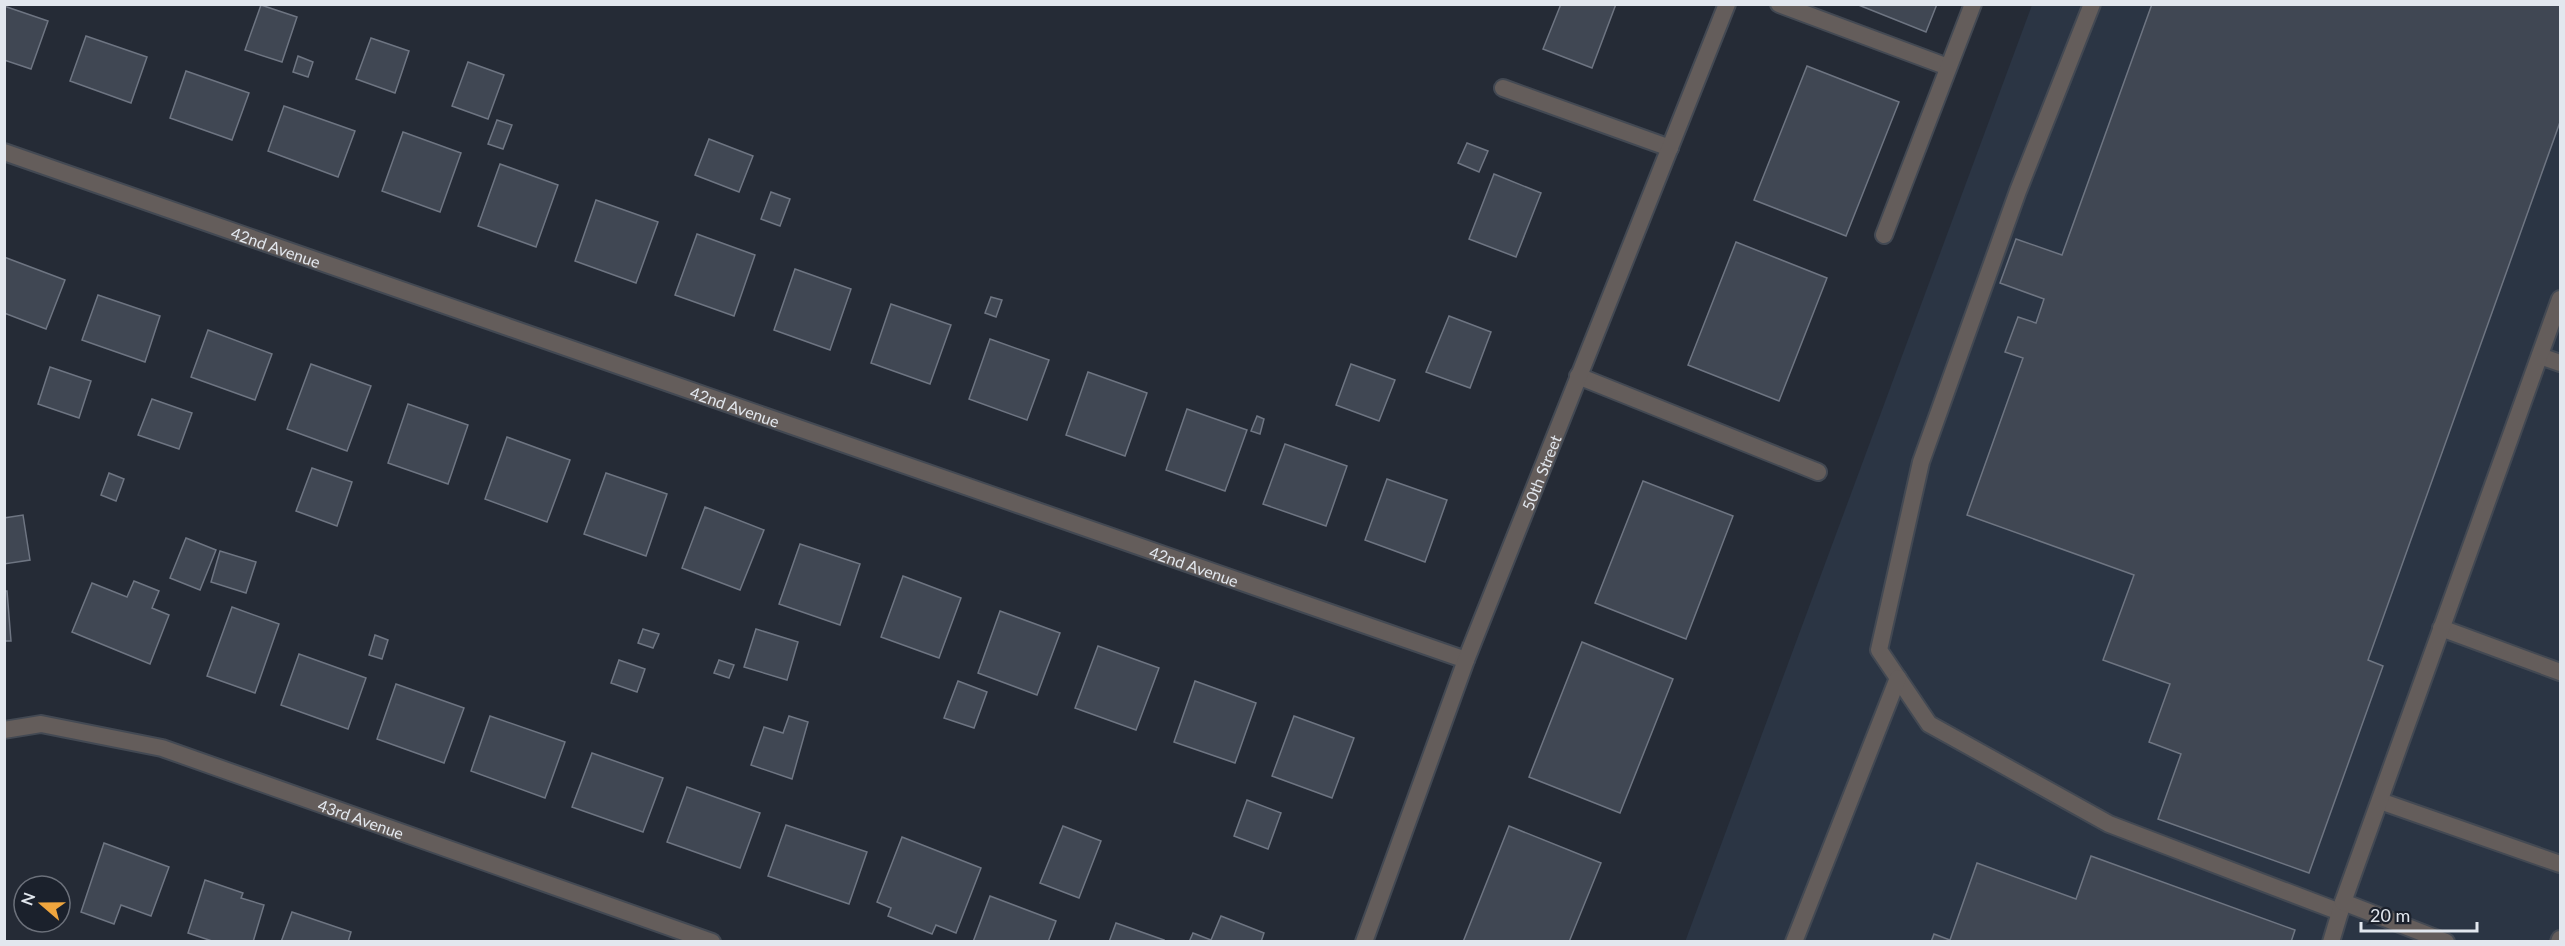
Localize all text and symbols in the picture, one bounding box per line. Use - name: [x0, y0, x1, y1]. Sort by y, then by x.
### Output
- street label: 42nd Avenue: [229, 222, 323, 271]
- street label: 42nd Avenue: [688, 382, 782, 430]
- street label: 50th Street: [1517, 431, 1564, 513]
- street label: 42nd Avenue: [1147, 541, 1241, 590]
- street label: 43rd Avenue: [316, 794, 407, 842]
- north arrow: [12, 874, 72, 934]
- text: N: [16, 890, 38, 908]
- scale bar: [2361, 895, 2476, 933]
- text: 20 m: [2370, 904, 2410, 926]

